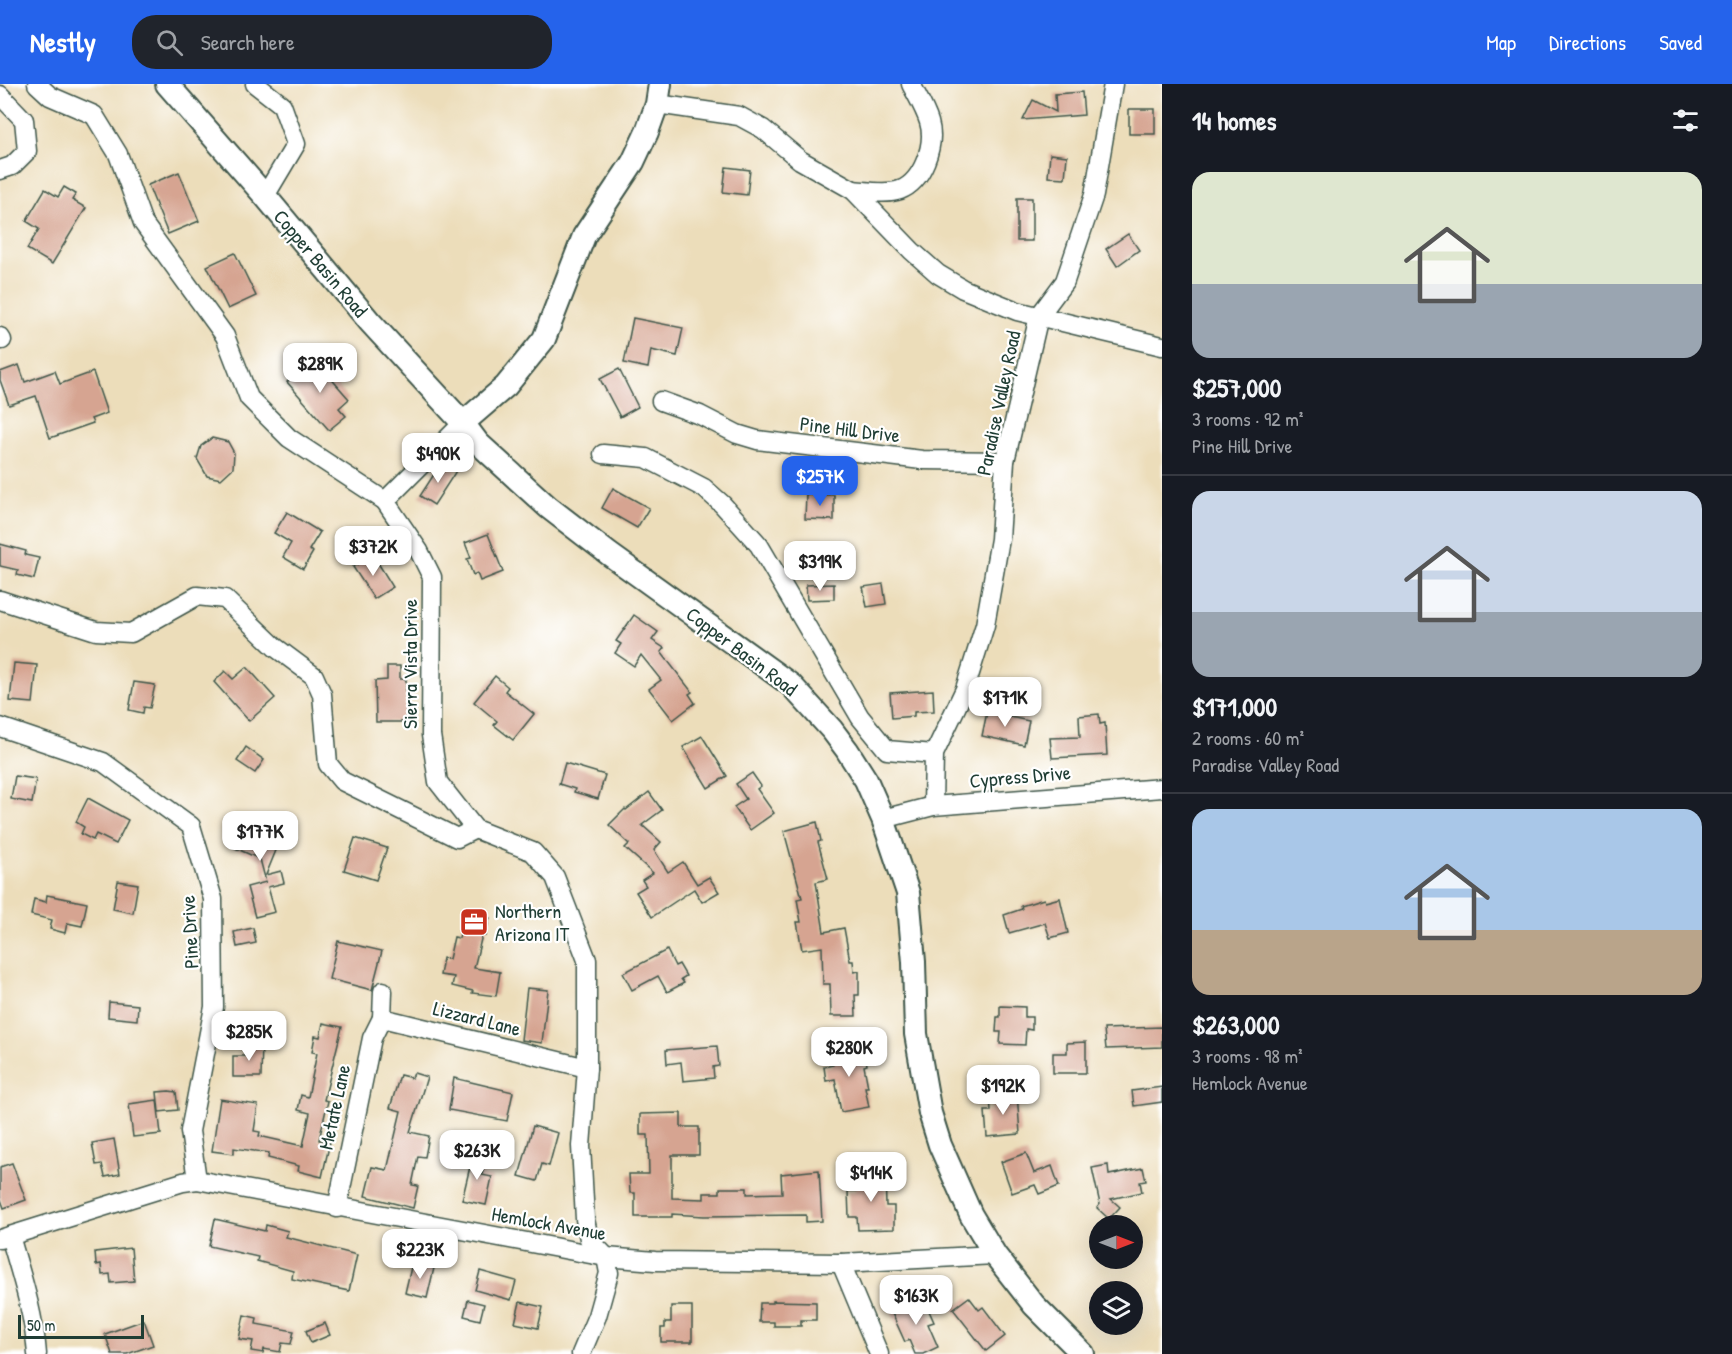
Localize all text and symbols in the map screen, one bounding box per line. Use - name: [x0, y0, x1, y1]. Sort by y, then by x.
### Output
- search box: [132, 15, 552, 69]
- text: Nestly: [30, 23, 96, 61]
- icon: search: [153, 26, 186, 59]
- text: Search here: [201, 27, 295, 57]
- text: Map: [1486, 28, 1516, 57]
- text: Directions: [1549, 28, 1626, 57]
- text: Saved: [1659, 28, 1702, 57]
- text: 14 homes: [1192, 103, 1277, 138]
- icon: filters: [1669, 104, 1702, 137]
- street label: Copper Basin Road: [268, 203, 374, 323]
- icon: home: [1393, 211, 1501, 319]
- street label: Paradise Valley Road: [970, 328, 1027, 478]
- pin: $289K: [278, 343, 362, 394]
- text: $289K: [297, 349, 343, 376]
- text: $257,000: [1192, 370, 1281, 405]
- text: 3 rooms · 92 m²: [1192, 405, 1303, 432]
- street label: Pine Hill Drive: [799, 409, 902, 449]
- text: Pine Hill Drive: [1192, 432, 1292, 459]
- pin: $490K: [396, 433, 480, 484]
- text: $490K: [416, 439, 460, 466]
- pin: $257K: [778, 456, 862, 507]
- text: $257K: [796, 462, 844, 489]
- pin: $372K: [331, 526, 415, 577]
- icon: home: [1393, 530, 1501, 638]
- text: $372K: [349, 532, 397, 559]
- pin: $319K: [778, 541, 862, 592]
- text: $319K: [798, 547, 842, 574]
- street label: Sierra Vista Drive: [396, 599, 423, 729]
- street label: Copper Basin Road: [681, 600, 803, 702]
- pin: $171K: [963, 677, 1047, 728]
- text: $171K: [982, 683, 1028, 710]
- text: $171,000: [1192, 689, 1277, 724]
- text: 2 rooms · 60 m²: [1192, 724, 1304, 751]
- text: Paradise Valley Road: [1192, 751, 1339, 778]
- street label: Cypress Drive: [968, 758, 1072, 794]
- pin: $177K: [218, 811, 302, 862]
- text: $177K: [236, 817, 284, 844]
- icon: home: [1393, 848, 1501, 956]
- street label: Pine Drive: [174, 895, 204, 969]
- place label: Northern Arizona IT: [495, 897, 570, 947]
- office icon: Northern Arizona IT: [458, 906, 490, 938]
- street label: Lizzard Lane: [430, 994, 524, 1042]
- text: $263,000: [1192, 1007, 1280, 1042]
- pin: $285K: [207, 1011, 291, 1062]
- text: $285K: [225, 1017, 273, 1044]
- pin: $280K: [807, 1027, 891, 1078]
- text: $280K: [825, 1033, 873, 1060]
- text: 3 rooms · 98 m²: [1192, 1042, 1303, 1069]
- street label: Metate Lane: [312, 1062, 356, 1152]
- pin: $192K: [961, 1065, 1045, 1116]
- text: Hemlock Avenue: [1192, 1069, 1308, 1096]
- text: $192K: [981, 1071, 1025, 1098]
- pin: $263K: [435, 1130, 519, 1181]
- text: $263K: [454, 1136, 500, 1163]
- pin: $414K: [829, 1152, 913, 1203]
- text: $414K: [850, 1158, 892, 1185]
- street label: Hemlock Avenue: [490, 1200, 608, 1246]
- north arrow: [1089, 1215, 1143, 1269]
- map controls: [1089, 1215, 1143, 1335]
- pin: $223K: [378, 1229, 462, 1280]
- text: $223K: [396, 1235, 444, 1262]
- pin: $163K: [874, 1275, 958, 1326]
- text: $163K: [894, 1281, 938, 1308]
- button: layers: [1089, 1281, 1143, 1335]
- scale bar: [18, 1312, 144, 1340]
- text: 50 m: [27, 1314, 56, 1336]

